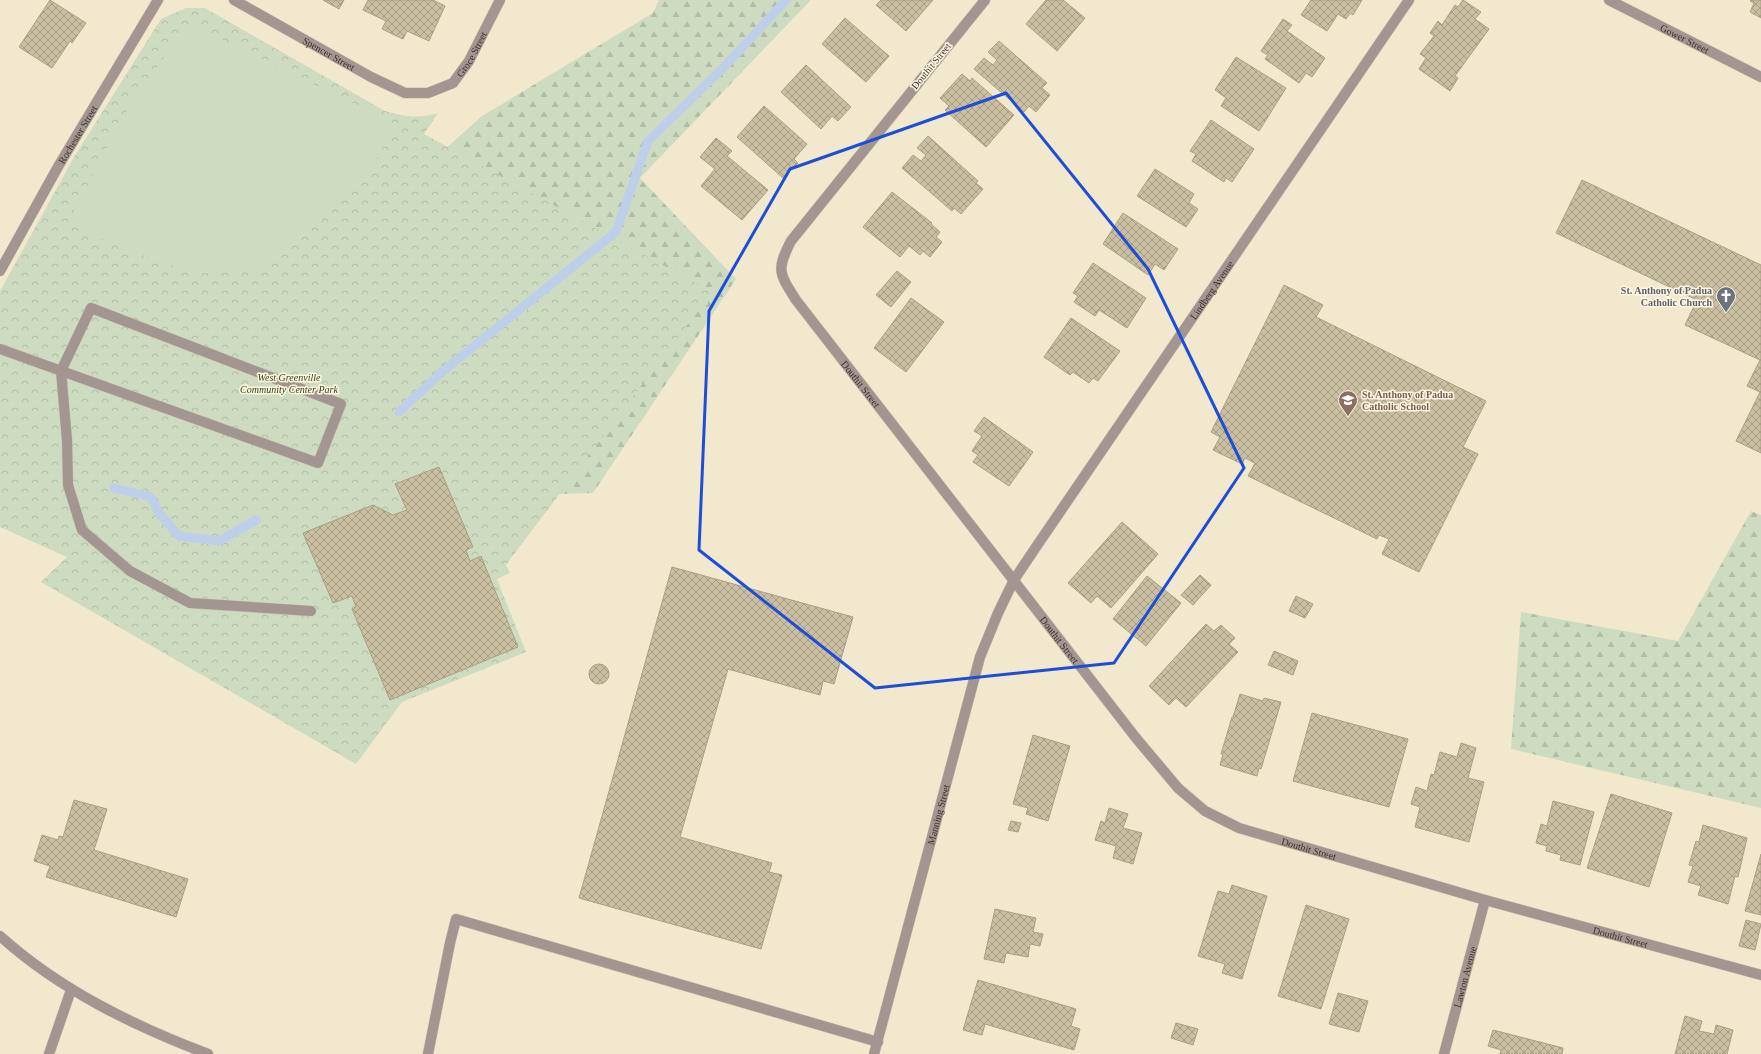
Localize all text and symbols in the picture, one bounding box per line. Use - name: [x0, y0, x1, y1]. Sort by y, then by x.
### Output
- street label: Gower Street: [1659, 21, 1711, 55]
- street label: Groce Street: [454, 30, 489, 79]
- street label: Spencer Street: [301, 34, 357, 73]
- street label: Douthit Street: [909, 40, 953, 91]
- street label: Rochester Street: [56, 103, 99, 165]
- street label: Lindberg Avenue: [1187, 258, 1236, 321]
- place label: St. Anthony of Padua Catholic Church: [1621, 285, 1712, 308]
- church icon: St. Anthony of Padua Catholic Church: [1715, 285, 1737, 313]
- street label: Douthit Street: [839, 358, 883, 410]
- park label: West Greenville Community Center Park: [240, 372, 338, 395]
- school or university icon: St. Anthony of Padua Catholic School: [1337, 389, 1359, 417]
- place label: St. Anthony of Padua Catholic School: [1362, 389, 1453, 412]
- street label: Douthit Street: [1038, 614, 1081, 666]
- street label: Manning Street: [925, 783, 951, 846]
- street label: Douthit Street: [1280, 835, 1338, 862]
- street label: Douthit Street: [1592, 924, 1649, 950]
- street label: Lawton Avenue: [1451, 944, 1478, 1009]

